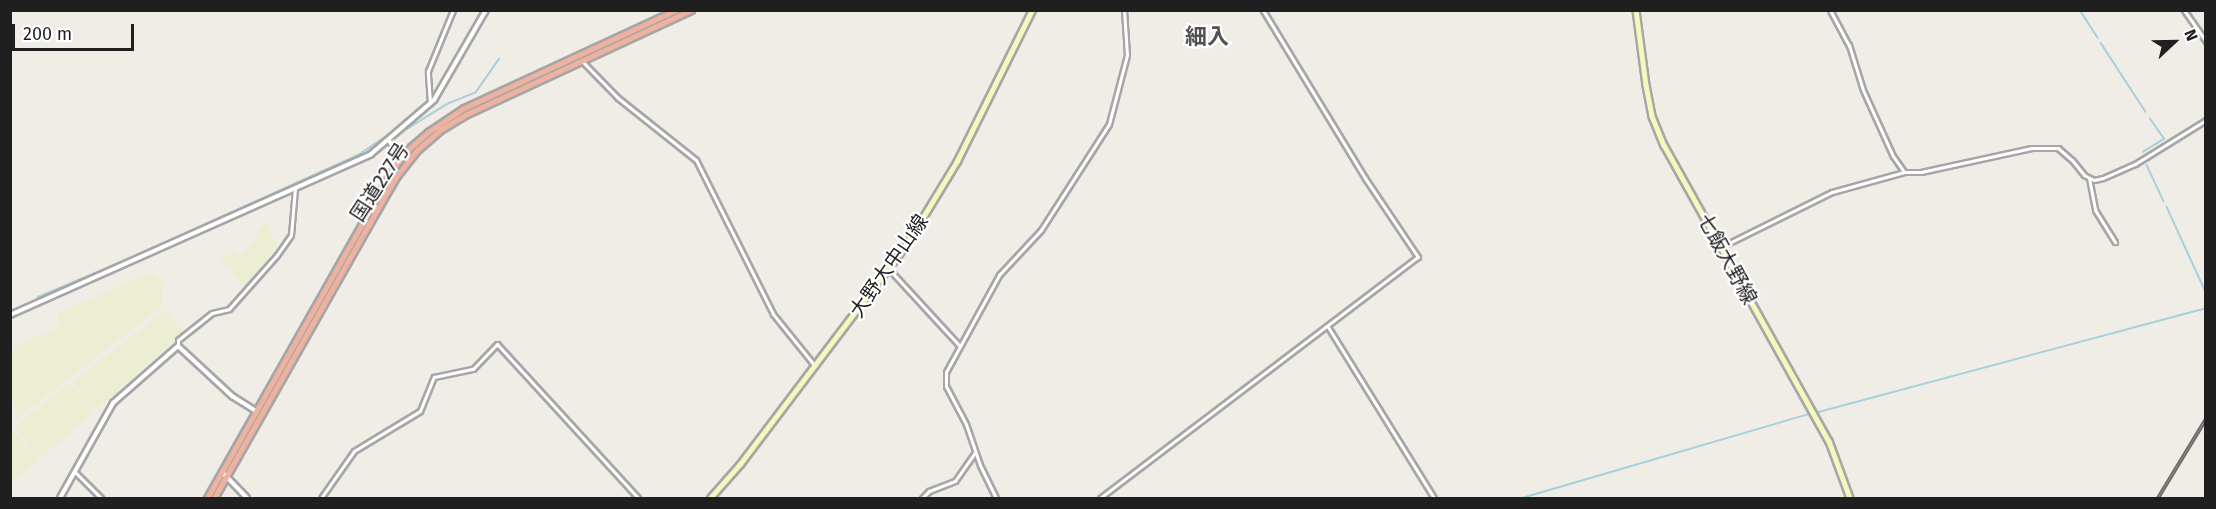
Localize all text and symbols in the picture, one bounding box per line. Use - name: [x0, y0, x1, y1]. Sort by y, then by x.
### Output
- scale bar: [15, 12, 136, 50]
- north arrow: [2144, 12, 2204, 72]
- text: 200 m: [23, 23, 72, 45]
- district label: 細入: [1185, 24, 1229, 50]
- text: N: [2180, 27, 2202, 44]
- street label: 国道227号: [346, 138, 414, 226]
- street label: 七飯大野線: [1692, 209, 1762, 309]
- street label: 大野大中山線: [845, 210, 933, 322]

